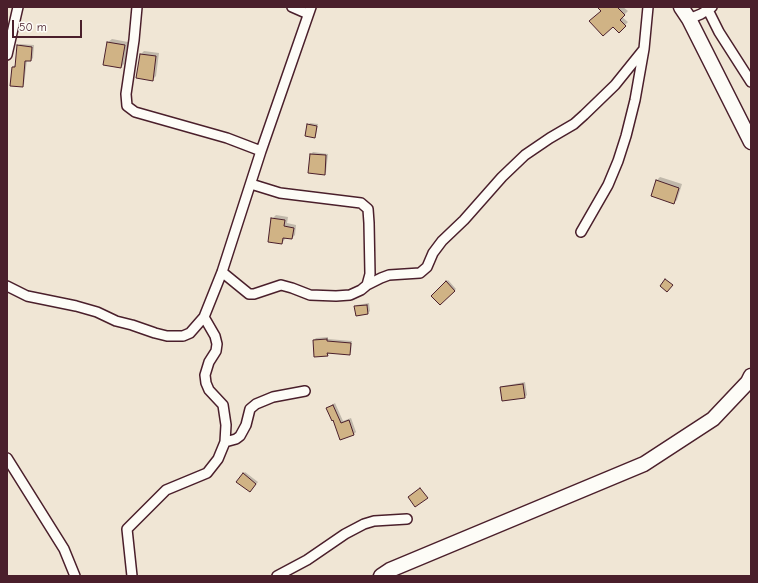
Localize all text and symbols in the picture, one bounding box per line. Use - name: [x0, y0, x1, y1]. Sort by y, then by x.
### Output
- scale bar: [14, 12, 84, 38]
- text: 50 m: [19, 20, 47, 34]

